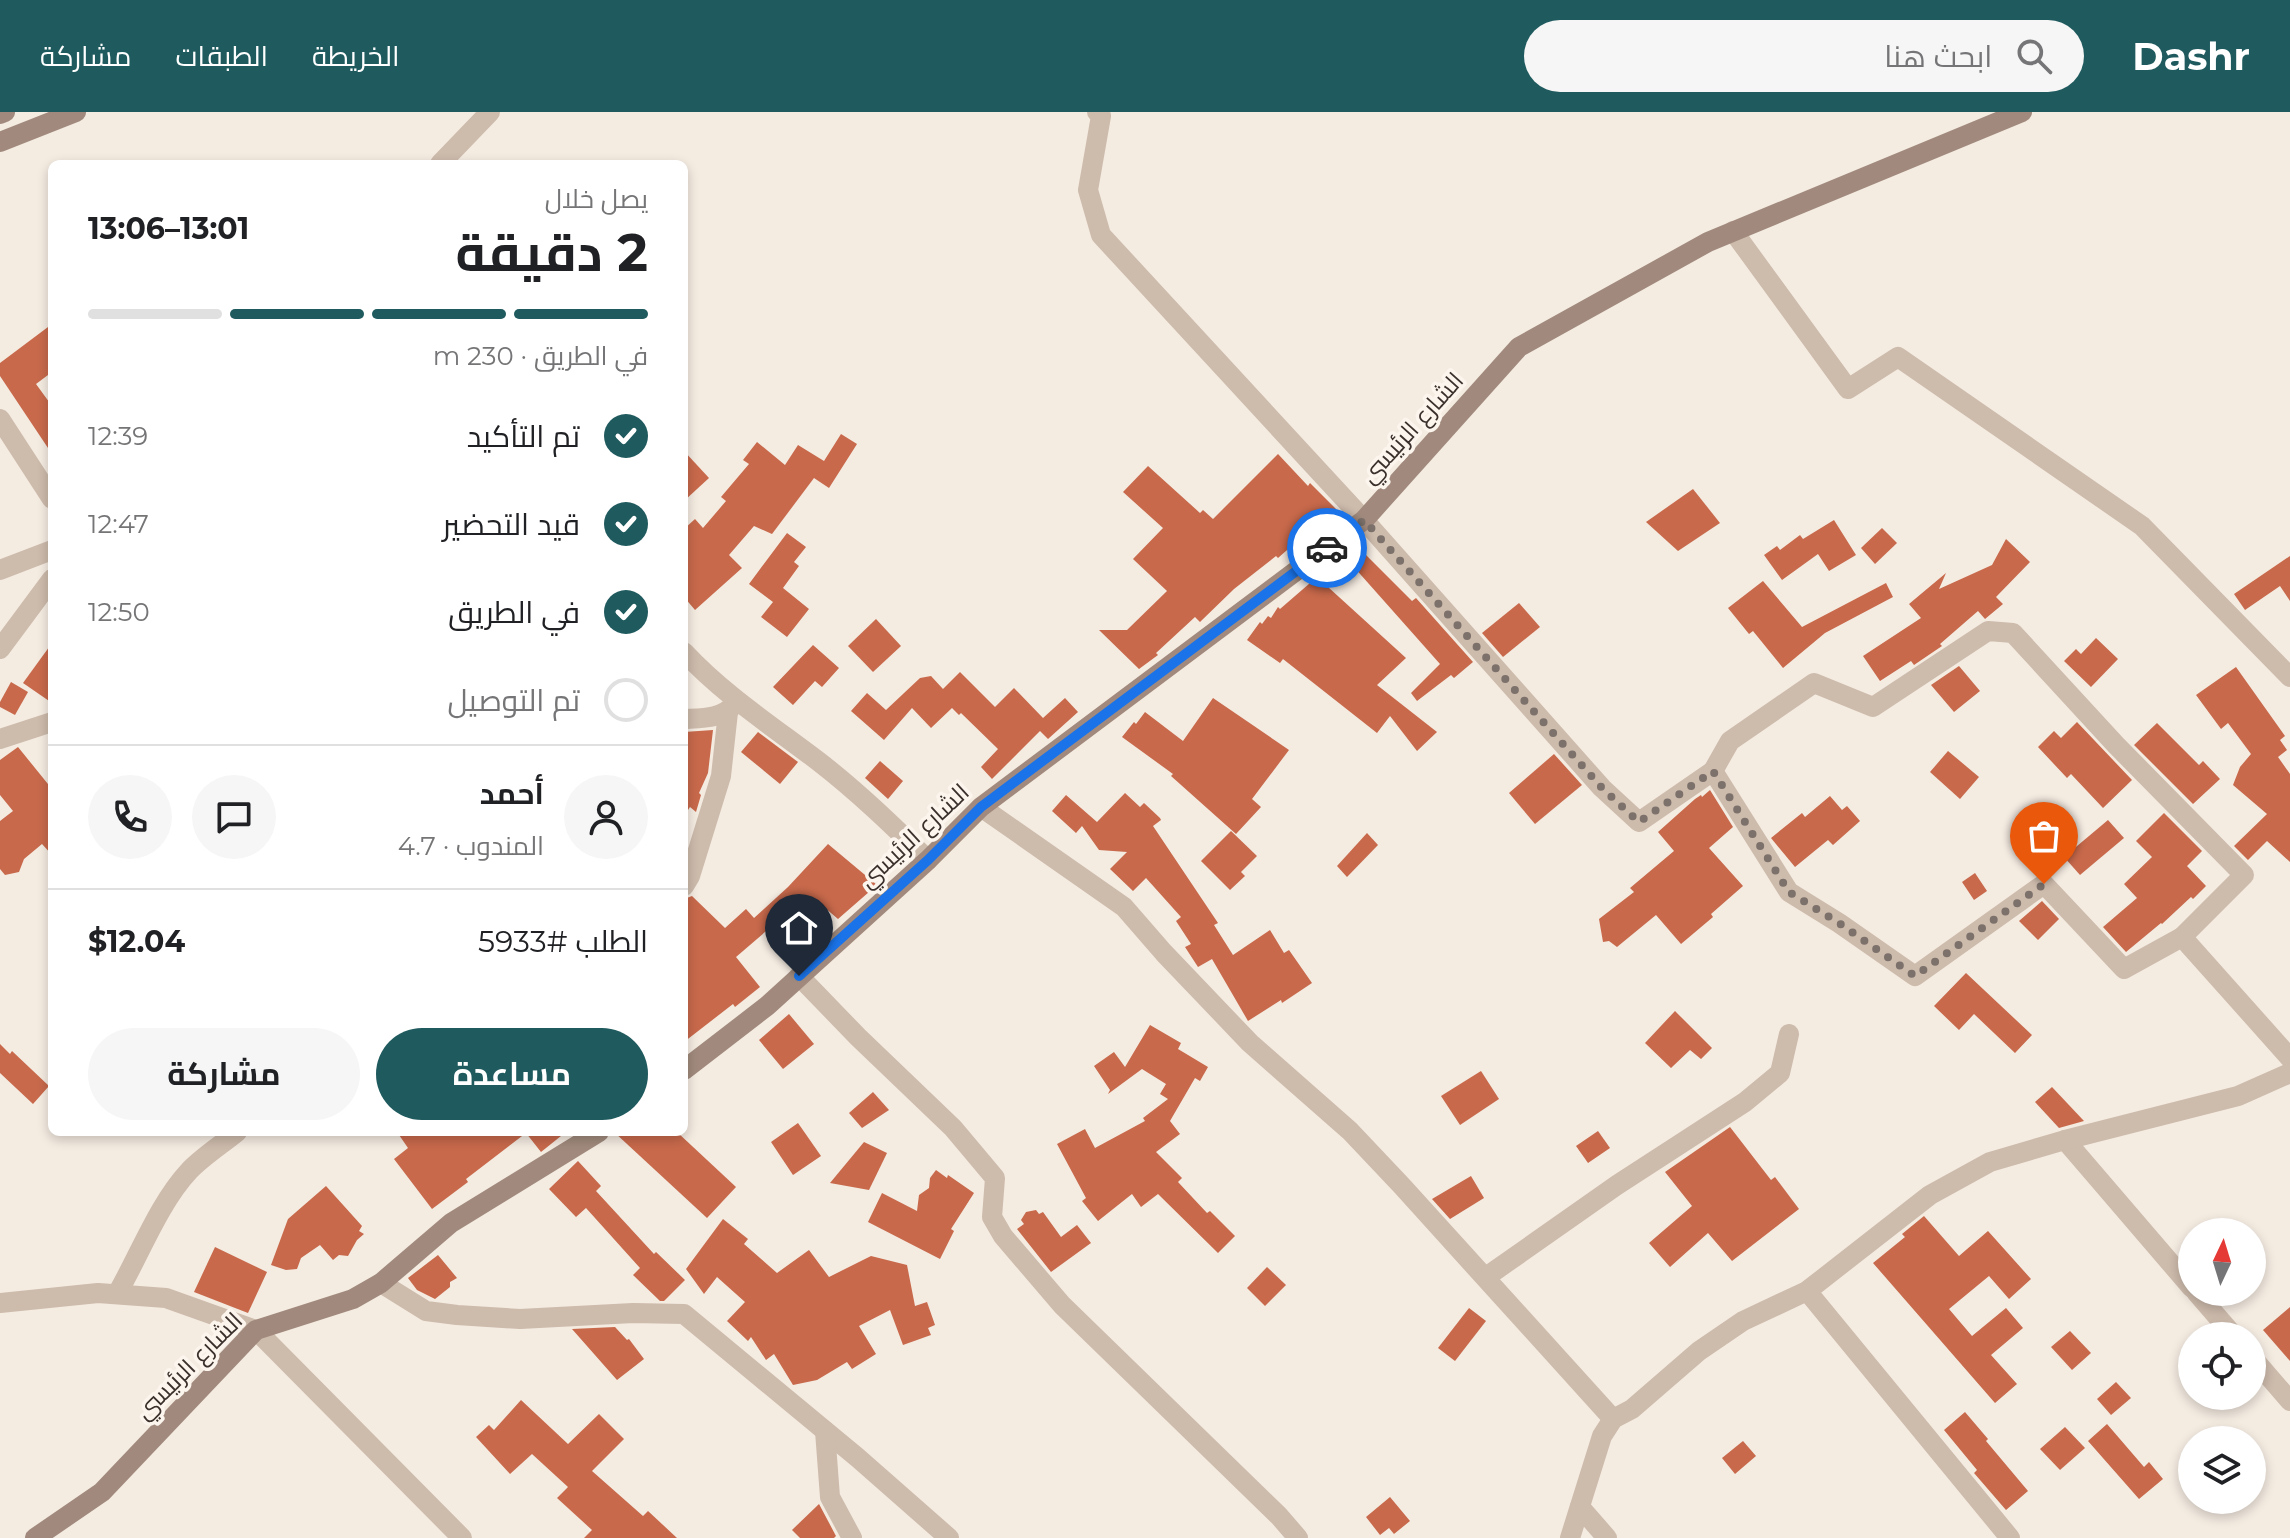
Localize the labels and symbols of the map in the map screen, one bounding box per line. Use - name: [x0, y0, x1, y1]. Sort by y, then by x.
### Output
- street label: الشارع الرئيسي: [1354, 366, 1472, 492]
- courier: [1287, 508, 1367, 588]
- street label: الشارع الرئيسي: [853, 777, 977, 897]
- pin: [2010, 802, 2078, 884]
- pin: [765, 894, 833, 976]
- north arrow: [2178, 1218, 2266, 1306]
- street label: الشارع الرئيسي: [129, 1306, 251, 1428]

